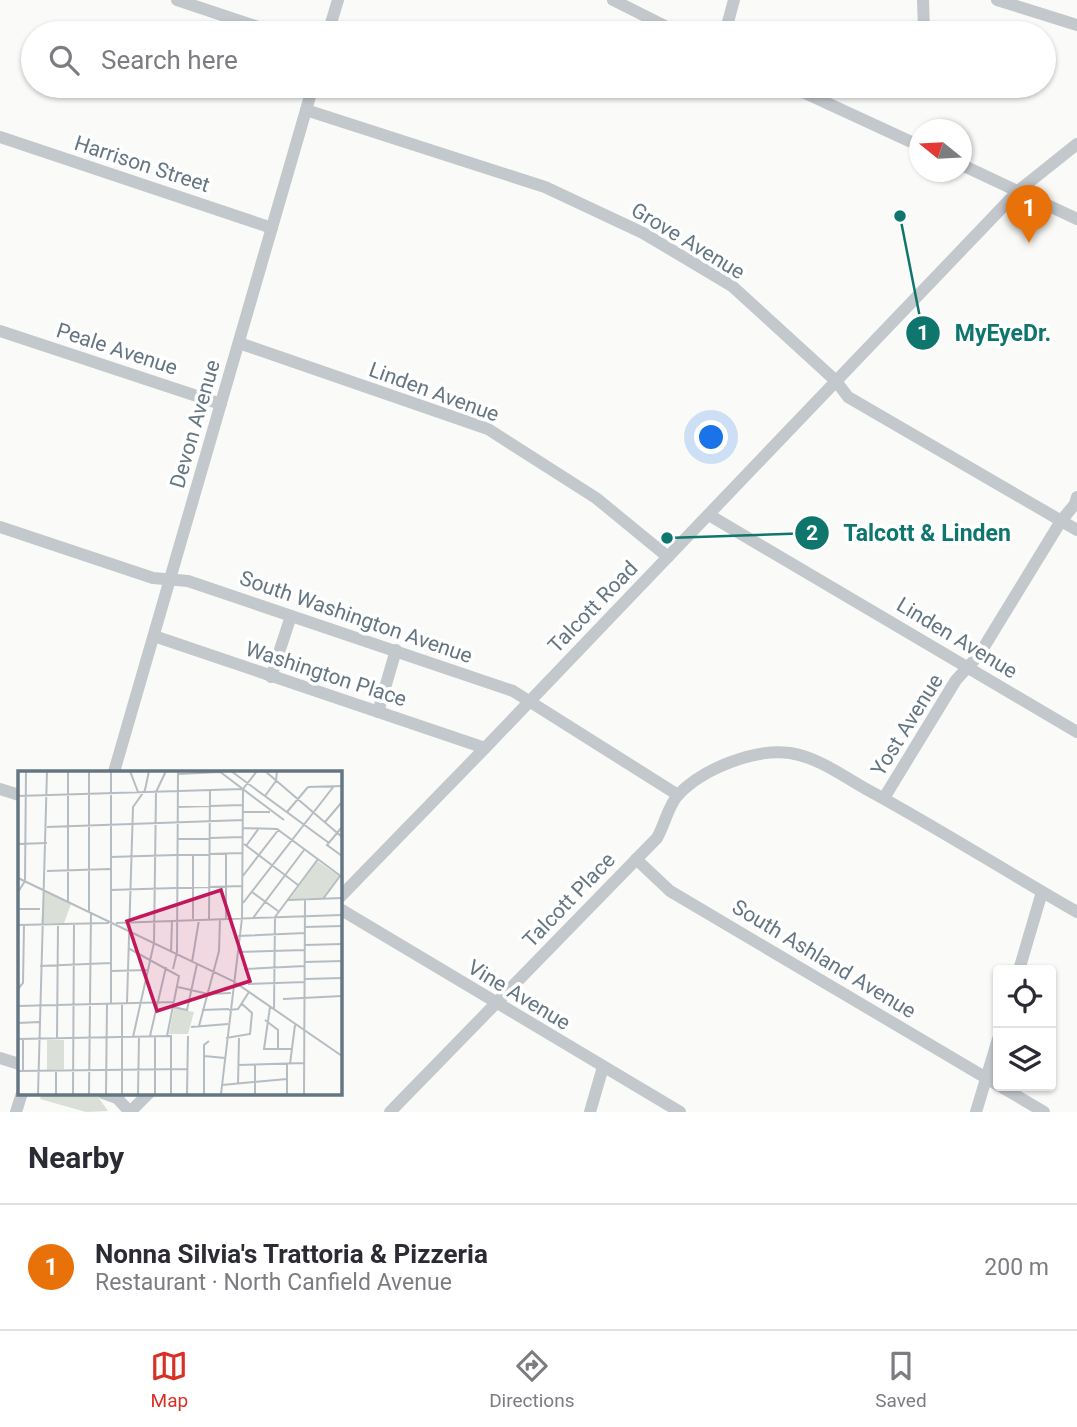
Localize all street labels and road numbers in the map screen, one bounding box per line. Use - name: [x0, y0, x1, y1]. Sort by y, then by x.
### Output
- street label: Harrison Street: [71, 131, 213, 197]
- street label: Grove Avenue: [627, 198, 749, 284]
- street label: Peale Avenue: [53, 318, 181, 380]
- street label: Devon Avenue: [165, 357, 225, 491]
- street label: Linden Avenue: [366, 357, 502, 427]
- street label: Talcott Road: [543, 556, 643, 658]
- street label: South Washington Avenue: [237, 566, 475, 668]
- street label: Linden Avenue: [892, 593, 1022, 683]
- street label: Washington Place: [242, 637, 410, 711]
- street label: Yost Avenue: [866, 670, 948, 780]
- street label: Talcott Place: [518, 848, 620, 952]
- street label: South Ashland Avenue: [728, 895, 920, 1023]
- street label: Vine Avenue: [463, 955, 575, 1035]

